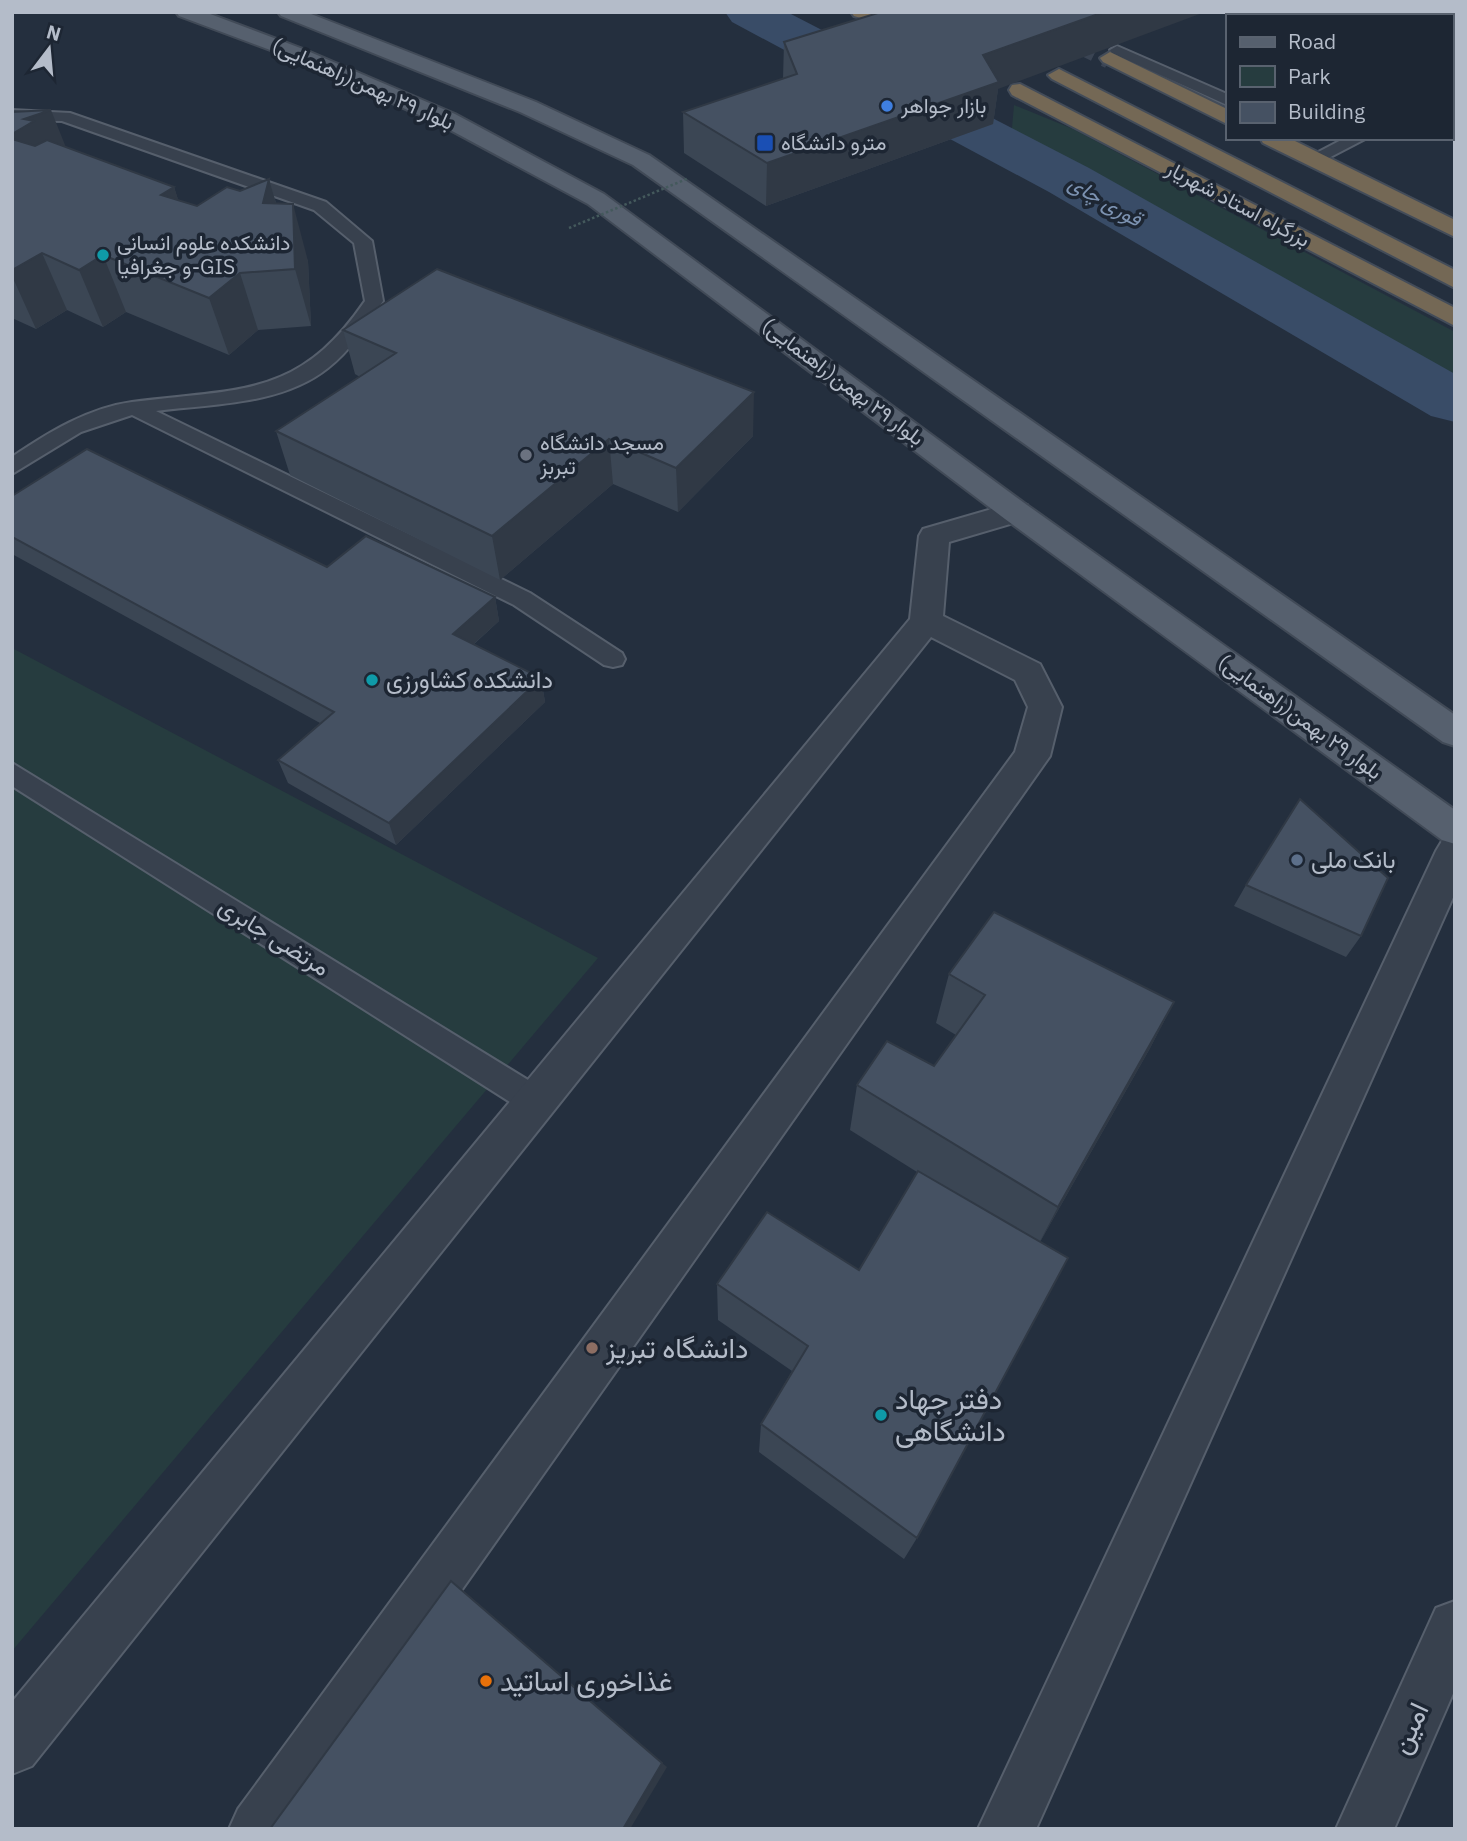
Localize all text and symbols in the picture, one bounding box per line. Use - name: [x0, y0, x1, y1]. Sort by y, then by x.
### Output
- north arrow: [14, 14, 84, 84]
- legend: [1226, 14, 1453, 140]
- text: N: [44, 19, 64, 46]
- text: Road: [1288, 27, 1336, 55]
- street label: بلوار ٢٩ بهمن(راهنمایی): [268, 30, 459, 136]
- text: Park: [1288, 62, 1331, 90]
- place label: بازار جواهر: [900, 91, 986, 119]
- text: Building: [1288, 97, 1365, 125]
- marker: بازار جواهر: [879, 98, 895, 114]
- place label: مترو دانشگاه: [781, 128, 886, 156]
- marker: مترو دانشگاه: [755, 133, 775, 153]
- street label: بزرگراه استاد شهریار: [1161, 153, 1315, 253]
- water label: قوری چای: [1063, 168, 1149, 234]
- place label: دانشکده علوم انسانی و جغرافیا-GIS: [117, 228, 290, 280]
- marker: دانشکده علوم انسانی و جغرافیا-GIS: [95, 247, 111, 263]
- street label: بلوار ٢٩ بهمن(راهنمایی): [757, 311, 930, 451]
- place label: مسجد دانشگاه تبربز: [539, 428, 664, 480]
- marker: مسجد دانشگاه تبربز: [518, 447, 534, 463]
- street label: بلوار ٢٩ بهمن(راهنمایی): [1213, 647, 1388, 785]
- place label: دانشکده کشاورزی: [386, 663, 553, 695]
- marker: دانشکده کشاورزی: [364, 672, 380, 688]
- place label: بانک ملی: [1311, 843, 1395, 875]
- marker: بانک ملی: [1289, 852, 1305, 868]
- street label: مرتضی جابری: [213, 889, 336, 983]
- place label: دانشگاه تبریز: [605, 1329, 748, 1366]
- marker: دانشگاه تبریز: [584, 1340, 600, 1356]
- place label: دفتر جهاد دانشگاهی: [895, 1380, 1006, 1449]
- marker: دفتر جهاد دانشگاهی: [873, 1407, 889, 1423]
- place label: غذاخوری اساتید: [500, 1662, 673, 1699]
- marker: غذاخوری اساتید: [478, 1673, 494, 1689]
- street label: امین: [1381, 1696, 1436, 1760]

